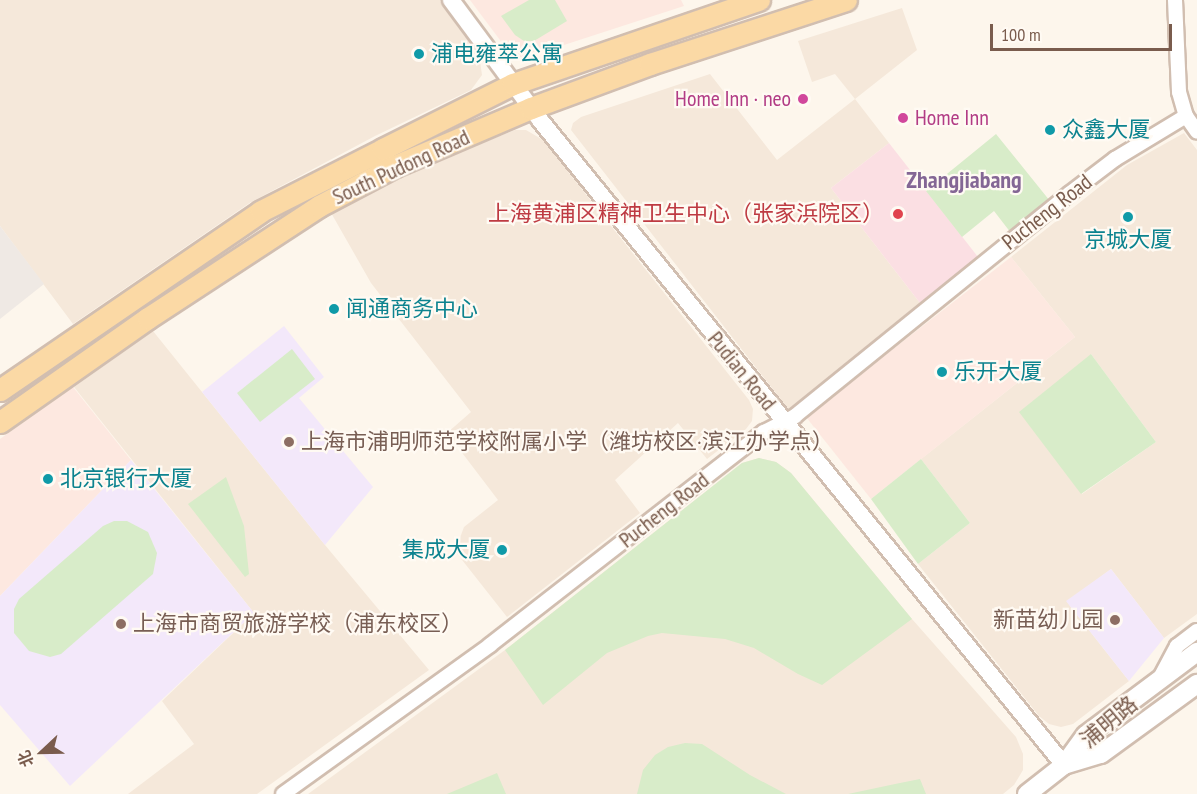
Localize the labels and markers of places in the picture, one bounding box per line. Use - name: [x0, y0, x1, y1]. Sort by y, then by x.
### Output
- place label: 浦电雍萃公寓: [431, 41, 563, 67]
- marker: 浦电雍萃公寓: [412, 47, 426, 61]
- place label: Home Inn · neo: [675, 86, 791, 112]
- marker: Home Inn · neo: [796, 92, 810, 106]
- place label: Home Inn: [915, 105, 989, 131]
- marker: Home Inn: [896, 111, 910, 125]
- place label: 众鑫大厦: [1062, 117, 1150, 143]
- marker: 众鑫大厦: [1043, 123, 1057, 137]
- place label: 上海黄浦区精神卫生中心（张家浜院区）: [488, 201, 884, 227]
- marker: 上海黄浦区精神卫生中心（张家浜院区）: [889, 205, 907, 223]
- marker: 京城大厦: [1121, 210, 1135, 224]
- place label: 京城大厦: [1084, 227, 1172, 253]
- place label: 闻通商务中心: [346, 296, 478, 322]
- marker: 闻通商务中心: [327, 302, 341, 316]
- place label: 乐开大厦: [954, 359, 1042, 385]
- marker: 乐开大厦: [935, 365, 949, 379]
- place label: 上海市浦明师范学校附属小学（潍坊校区·滨江办学点）: [301, 429, 834, 455]
- marker: 上海市浦明师范学校附属小学（潍坊校区·滨江办学点）: [282, 435, 296, 449]
- place label: 北京银行大厦: [60, 466, 192, 492]
- marker: 北京银行大厦: [41, 472, 55, 486]
- place label: 集成大厦: [402, 537, 490, 563]
- marker: 集成大厦: [495, 543, 509, 557]
- place label: 新苗幼儿园: [993, 607, 1103, 633]
- place label: 上海市商贸旅游学校（浦东校区）: [133, 611, 463, 637]
- marker: 新苗幼儿园: [1108, 613, 1122, 627]
- marker: 上海市商贸旅游学校（浦东校区）: [114, 617, 128, 631]

